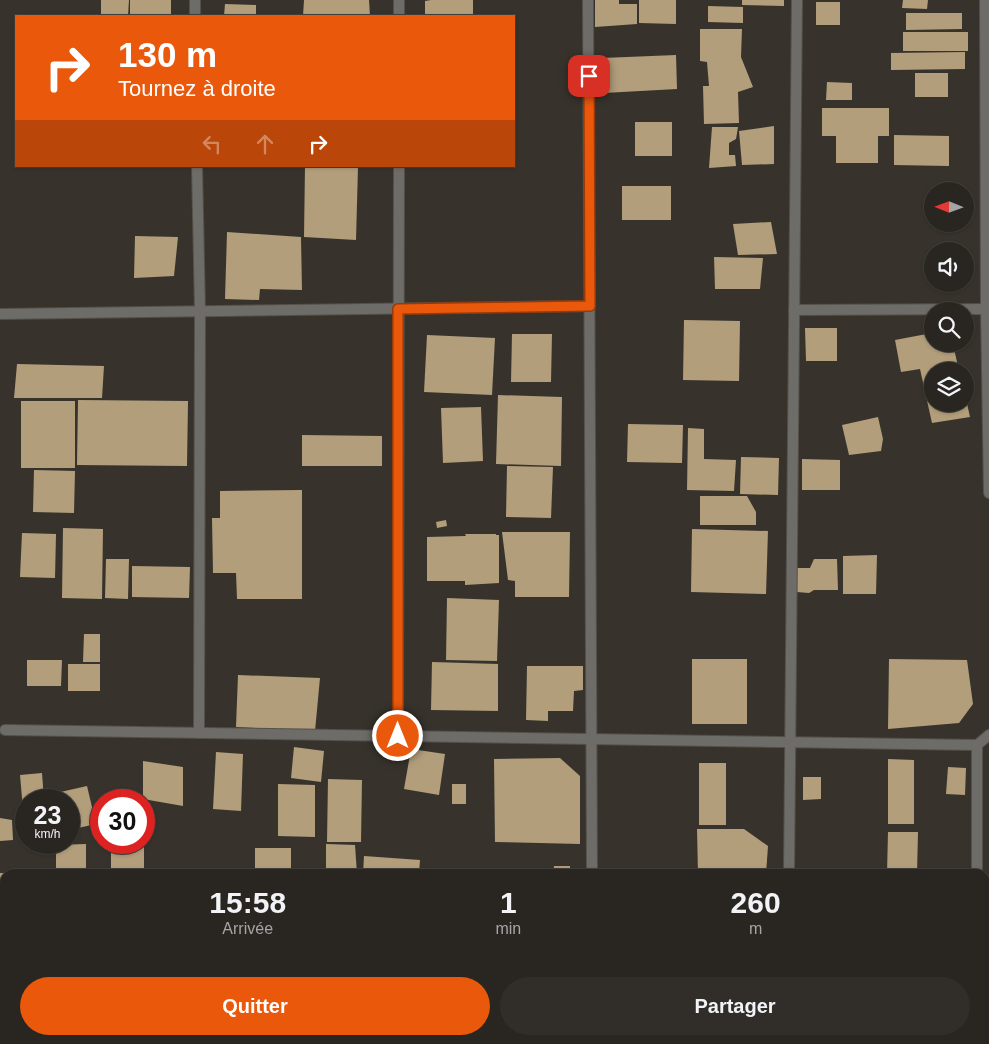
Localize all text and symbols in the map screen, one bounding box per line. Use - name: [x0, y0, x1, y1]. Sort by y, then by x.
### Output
- icon: right: [35, 35, 100, 100]
- text: 130 m: [118, 35, 217, 74]
- pin: [568, 55, 610, 97]
- icon: arrive: [575, 62, 603, 90]
- text: Tournez à droite: [118, 76, 276, 101]
- icon: left: [198, 130, 226, 158]
- icon: ahead: [251, 130, 279, 158]
- icon: right: [304, 130, 332, 158]
- north arrow: [924, 182, 974, 232]
- map controls: [924, 182, 974, 412]
- button: sound: [924, 242, 974, 292]
- button: search: [924, 302, 974, 352]
- button: layers: [924, 362, 974, 412]
- position arrow: [371, 709, 423, 761]
- speed limit sign: 30: [90, 789, 155, 854]
- text: 23: [34, 801, 61, 829]
- text: km/h: [34, 827, 61, 841]
- text: 15:58: [209, 886, 286, 919]
- text: 1: [500, 886, 517, 919]
- text: 260: [731, 886, 781, 919]
- text: Arrivée: [222, 920, 273, 937]
- text: min: [495, 920, 521, 937]
- text: m: [749, 920, 762, 937]
- button: Quitter: [20, 977, 490, 1035]
- button: Partager: [500, 977, 970, 1035]

